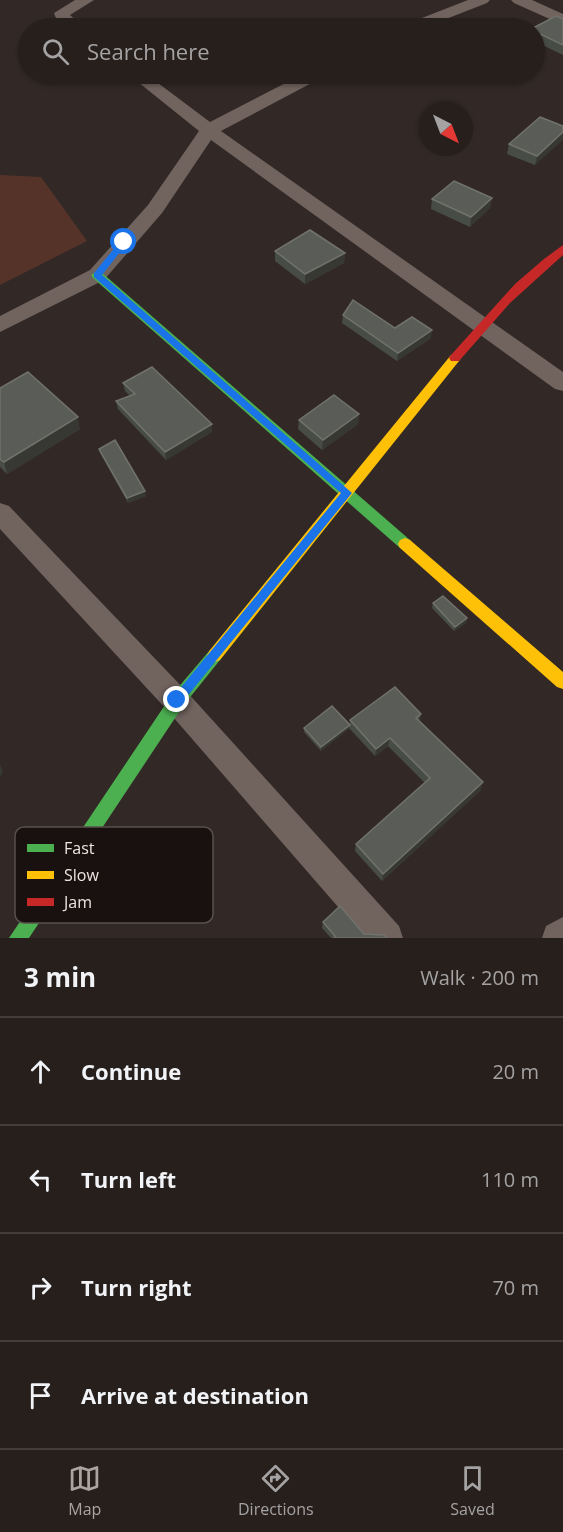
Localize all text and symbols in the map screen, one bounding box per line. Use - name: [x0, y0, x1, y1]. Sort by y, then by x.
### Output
- search box: [18, 18, 545, 84]
- icon: search: [39, 35, 72, 68]
- text: Search here: [87, 36, 210, 66]
- north arrow: [419, 102, 473, 156]
- route start: [110, 228, 136, 254]
- route end: [163, 686, 189, 712]
- legend: [15, 827, 213, 923]
- text: Fast: [64, 837, 95, 859]
- text: Slow: [64, 864, 99, 886]
- text: Jam: [62, 891, 92, 913]
- text: 3 min: [24, 959, 96, 995]
- text: Walk · 200 m: [420, 964, 539, 991]
- icon: ahead: [24, 1055, 57, 1088]
- text: Continue: [81, 1056, 181, 1086]
- text: 20 m: [492, 1058, 539, 1085]
- icon: left: [24, 1163, 57, 1196]
- text: Turn left: [81, 1164, 176, 1194]
- text: 110 m: [481, 1166, 539, 1193]
- icon: right: [24, 1271, 57, 1304]
- text: Turn right: [81, 1272, 192, 1302]
- text: 70 m: [492, 1274, 539, 1301]
- icon: arrive: [24, 1379, 57, 1412]
- text: Arrive at destination: [81, 1380, 309, 1410]
- tab: Map: [68, 1462, 101, 1520]
- tab: Directions: [238, 1462, 314, 1520]
- tab: Saved: [450, 1462, 495, 1520]

